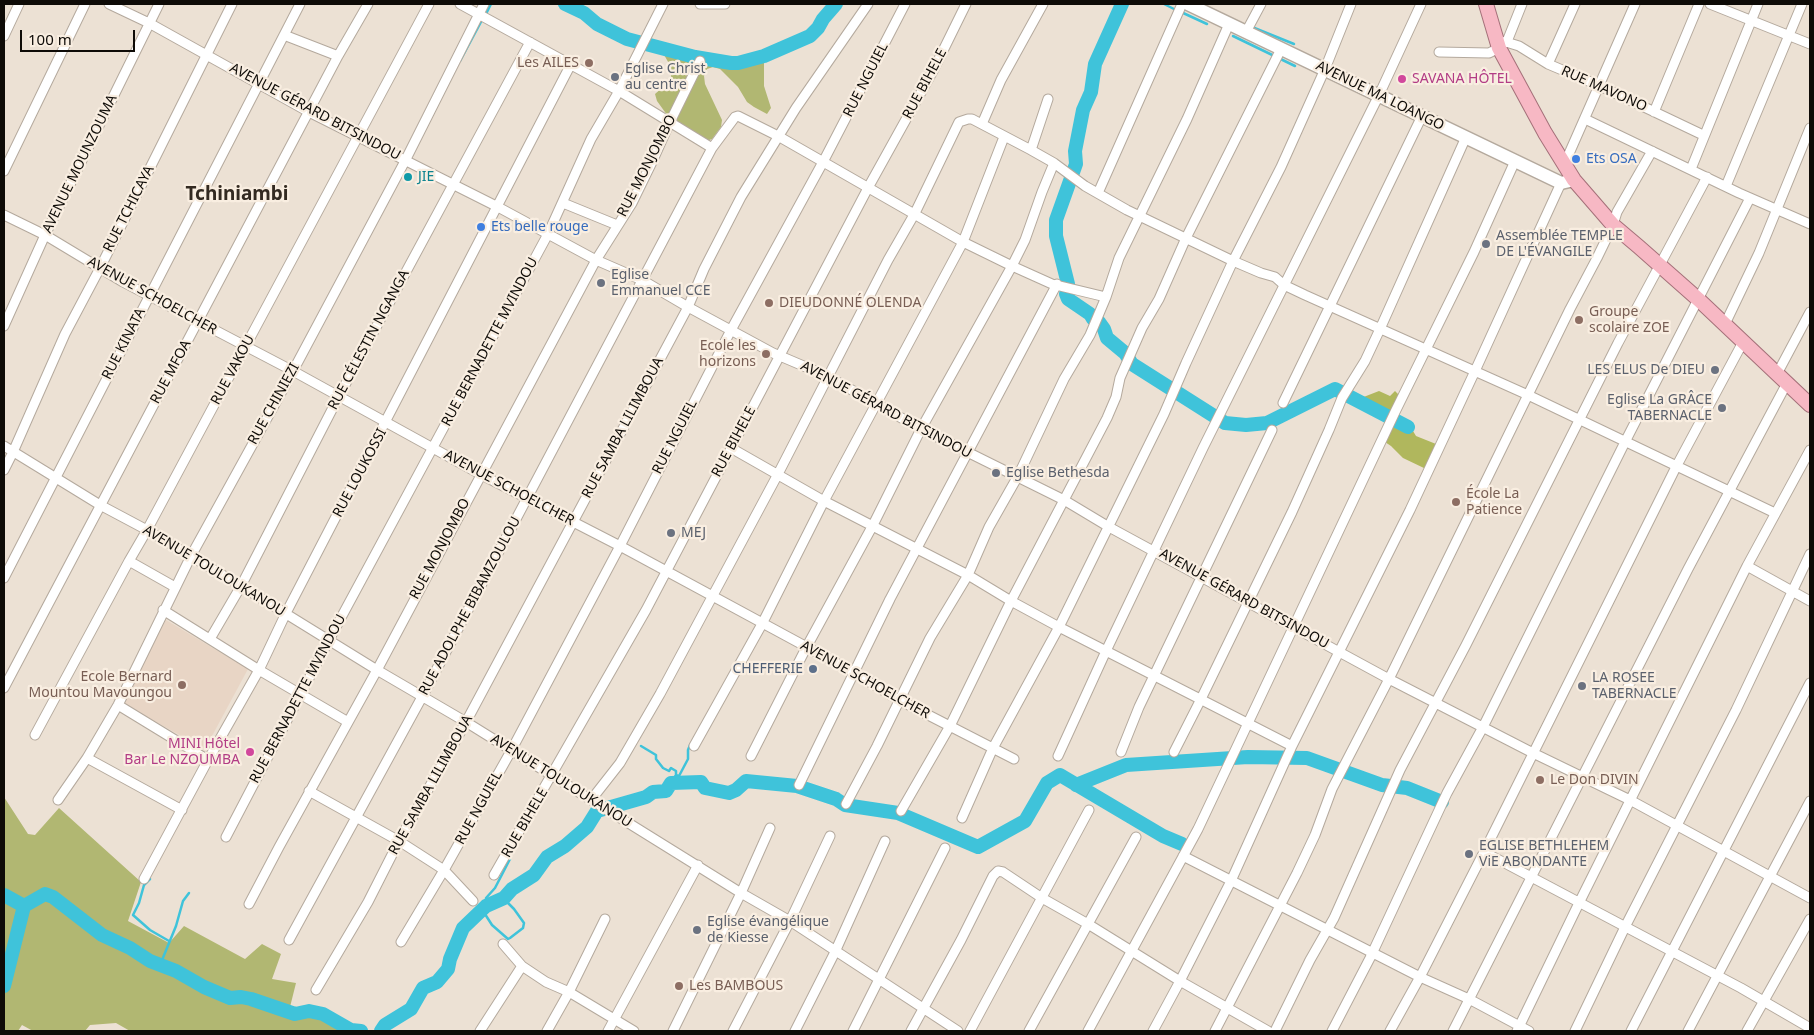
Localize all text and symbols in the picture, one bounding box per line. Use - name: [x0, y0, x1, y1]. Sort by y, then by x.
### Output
- scale bar: [22, 20, 138, 52]
- text: 100 m: [28, 29, 72, 49]
- street label: RUE NGUIEL: [840, 40, 892, 120]
- street label: RUE BIHELE: [899, 46, 951, 122]
- place label: Les AILES: [517, 55, 579, 71]
- marker: Les AILES: [583, 57, 595, 69]
- street label: AVENUE MA LOANGO: [1313, 58, 1447, 134]
- street label: AVENUE GÉRARD BITSINDOU: [227, 60, 403, 164]
- place label: Eglise Christ au centre: [625, 61, 706, 94]
- street label: RUE MAVONO: [1558, 63, 1650, 115]
- marker: Eglise Christ au centre: [609, 71, 621, 83]
- place label: SAVANA HÔTEL: [1412, 71, 1512, 87]
- marker: SAVANA HÔTEL: [1396, 73, 1408, 85]
- street label: AVENUE MOUNZOUMA: [39, 92, 121, 236]
- street label: RUE MONJOMBO: [614, 112, 680, 220]
- place label: Ets OSA: [1586, 151, 1637, 167]
- marker: Ets OSA: [1570, 153, 1582, 165]
- street label: RUE TCHICAYA: [100, 163, 158, 255]
- place label: JIE: [418, 169, 434, 185]
- marker: JIE: [402, 171, 414, 183]
- district label: Tchiniambi: [185, 184, 289, 206]
- place label: Ets belle rouge: [491, 219, 589, 235]
- marker: Ets belle rouge: [475, 221, 487, 233]
- place label: Assemblée TEMPLE DE L'ÉVANGILE: [1496, 228, 1623, 260]
- marker: Assemblée TEMPLE DE L'ÉVANGILE: [1480, 238, 1492, 250]
- street label: AVENUE SCHOELCHER: [84, 253, 220, 339]
- street label: RUE BERNADETTE MVINDOU: [438, 255, 542, 429]
- street label: RUE CÉLESTIN NGANGA: [325, 267, 413, 413]
- place label: Eglise Emmanuel CCE: [611, 267, 710, 300]
- marker: Eglise Emmanuel CCE: [595, 277, 607, 289]
- place label: DIEUDONNÉ OLENDA: [779, 295, 921, 311]
- marker: DIEUDONNÉ OLENDA: [763, 297, 775, 309]
- place label: Groupe scolaire ZOE: [1589, 304, 1670, 336]
- street label: RUE KINATA: [99, 305, 149, 383]
- marker: Groupe scolaire ZOE: [1573, 314, 1585, 326]
- street label: RUE VAKOU: [208, 332, 258, 408]
- street label: RUE MFOA: [147, 337, 195, 407]
- place label: Ecole les horizons: [699, 338, 756, 371]
- marker: Ecole les horizons: [760, 348, 772, 360]
- street label: RUE SAMBA LILIMBOUA: [579, 355, 667, 501]
- street label: AVENUE GÉRARD BITSINDOU: [798, 358, 974, 462]
- street label: RUE CHINIEZI: [245, 360, 303, 448]
- place label: LES ELUS De DIEU: [1587, 362, 1705, 378]
- marker: LES ELUS De DIEU: [1709, 364, 1721, 376]
- place label: Eglise La GRÂCE TABERNACLE: [1607, 392, 1712, 424]
- street label: RUE NGUIEL: [649, 397, 701, 477]
- marker: Eglise La GRÂCE TABERNACLE: [1716, 402, 1728, 414]
- street label: RUE BIHELE: [708, 404, 760, 480]
- street label: RUE LOUKOSSI: [330, 426, 390, 520]
- street label: AVENUE SCHOELCHER: [441, 446, 577, 530]
- place label: Eglise Bethesda: [1006, 465, 1110, 481]
- marker: Eglise Bethesda: [990, 467, 1002, 479]
- place label: École La Patience: [1466, 486, 1522, 518]
- street label: RUE MONJOMBO: [406, 496, 474, 602]
- marker: École La Patience: [1450, 496, 1462, 508]
- street label: RUE ADOLPHE BIBAMZOULOU: [416, 514, 524, 698]
- street label: AVENUE TOULOUKANOU: [140, 522, 288, 620]
- place label: MEJ: [681, 525, 706, 541]
- marker: MEJ: [665, 527, 677, 539]
- street label: AVENUE GÉRARD BITSINDOU: [1156, 545, 1332, 653]
- street label: RUE BERNADETTE MVINDOU: [246, 612, 350, 786]
- street label: AVENUE SCHOELCHER: [797, 637, 933, 723]
- place label: CHEFFERIE: [732, 661, 803, 677]
- marker: CHEFFERIE: [807, 663, 819, 675]
- place label: Ecole Bernard Mountou Mavoungou: [29, 669, 172, 702]
- place label: LA ROSEE TABERNACLE: [1592, 670, 1677, 702]
- marker: Ecole Bernard Mountou Mavoungou: [176, 679, 188, 691]
- marker: LA ROSEE TABERNACLE: [1576, 680, 1588, 692]
- street label: RUE SAMBA LILIMBOUA: [386, 712, 476, 858]
- street label: AVENUE TOULOUKANOU: [487, 731, 635, 831]
- place label: MINI Hôtel Bar Le NZOUMBA: [124, 736, 240, 769]
- marker: MINI Hôtel Bar Le NZOUMBA: [244, 746, 256, 758]
- street label: RUE NGUIEL: [452, 768, 506, 848]
- place label: Le Don DIVIN: [1550, 772, 1639, 788]
- marker: Le Don DIVIN: [1534, 774, 1546, 786]
- street label: RUE BIHELE: [498, 785, 552, 861]
- place label: EGLISE BETHLEHEM ViE ABONDANTE: [1479, 838, 1609, 870]
- marker: EGLISE BETHLEHEM ViE ABONDANTE: [1463, 848, 1475, 860]
- place label: Eglise évangélique de Kiesse: [707, 914, 829, 946]
- marker: Eglise évangélique de Kiesse: [691, 924, 703, 936]
- place label: Les BAMBOUS: [689, 978, 783, 994]
- marker: Les BAMBOUS: [673, 980, 685, 992]

